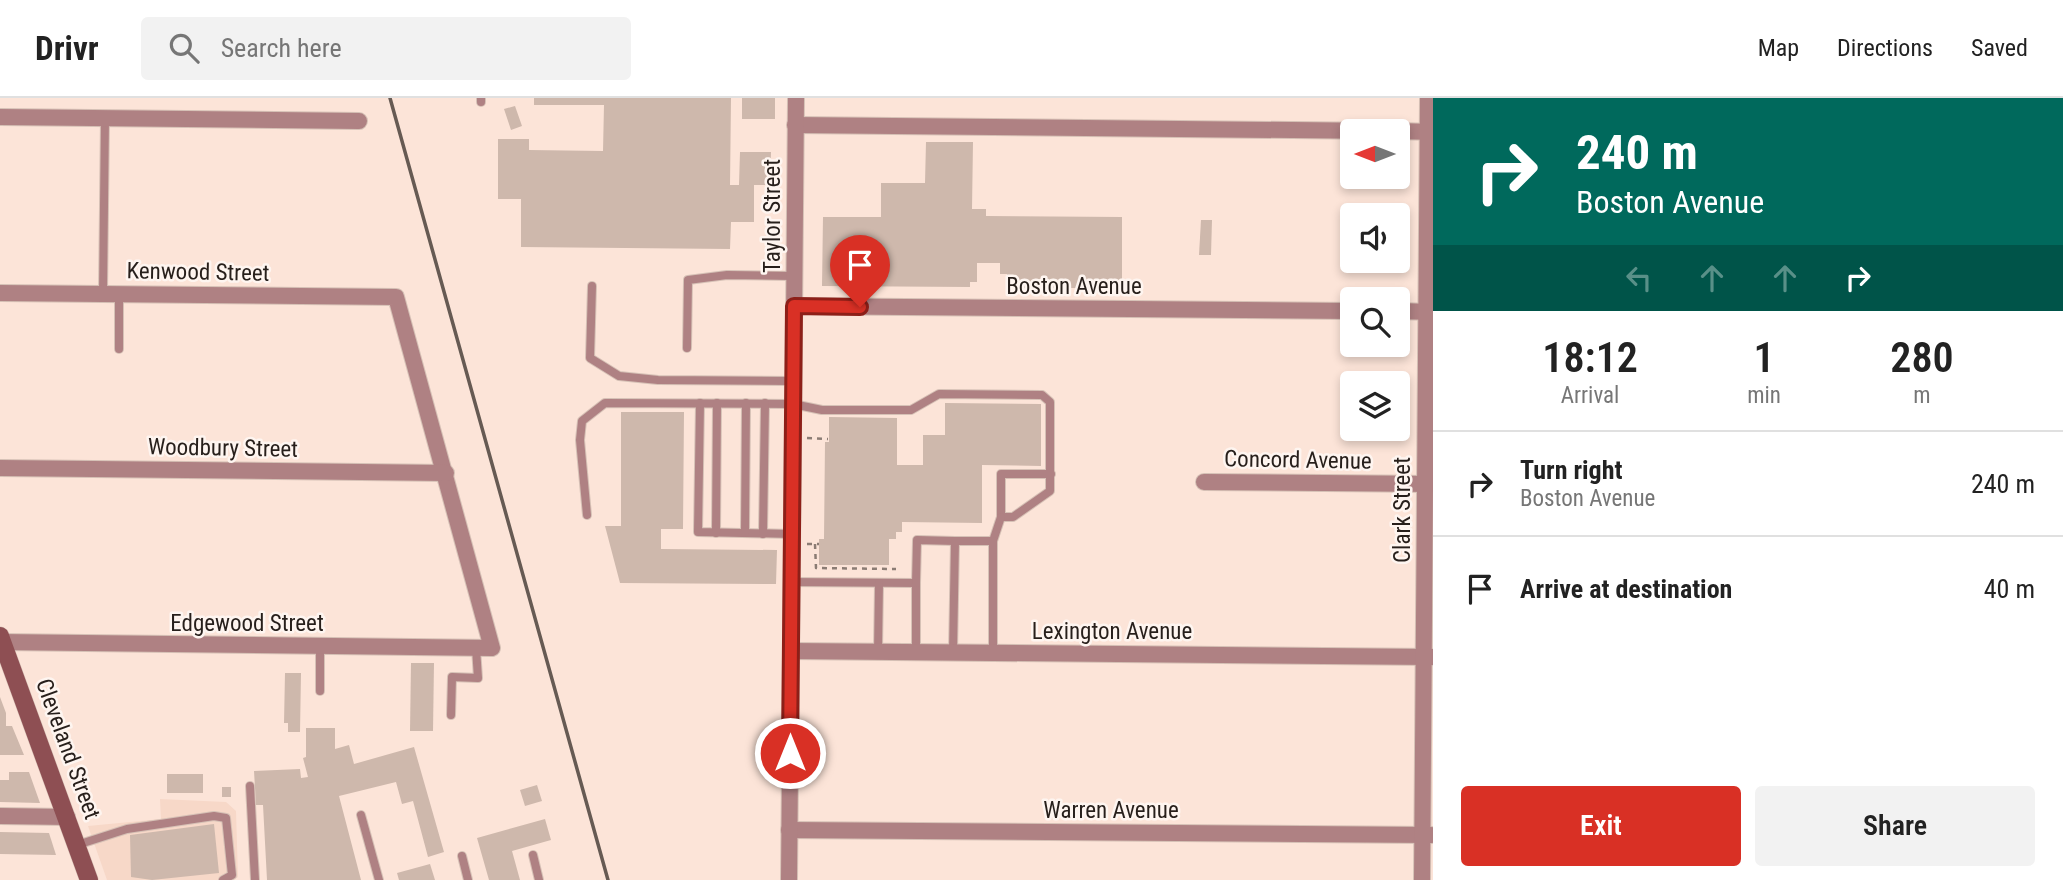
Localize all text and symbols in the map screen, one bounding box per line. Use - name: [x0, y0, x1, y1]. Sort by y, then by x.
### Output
- search box: [141, 17, 631, 80]
- text: Drivr: [35, 29, 99, 68]
- icon: search: [165, 29, 203, 67]
- text: Search here: [221, 33, 342, 63]
- text: Map: [1758, 34, 1799, 62]
- text: Directions: [1837, 34, 1933, 62]
- text: Saved: [1971, 34, 2028, 62]
- north arrow: [1340, 119, 1410, 189]
- map controls: [1340, 119, 1410, 441]
- text: 240 m: [1576, 124, 1698, 181]
- icon: right: [1461, 126, 1552, 217]
- street label: Taylor Street: [759, 159, 786, 273]
- text: Boston Avenue: [1576, 183, 1764, 221]
- button: sound: [1340, 203, 1410, 273]
- pin: [830, 235, 890, 307]
- icon: arrive: [841, 246, 879, 284]
- street label: Kenwood Street: [126, 257, 270, 287]
- icon: left: [1620, 259, 1658, 297]
- icon: ahead: [1693, 259, 1731, 297]
- icon: ahead: [1766, 259, 1804, 297]
- icon: right: [1839, 259, 1877, 297]
- street label: Boston Avenue: [1006, 273, 1142, 300]
- button: search: [1340, 287, 1410, 357]
- text: 18:12: [1542, 333, 1638, 382]
- text: 1: [1754, 333, 1775, 382]
- text: 280: [1890, 333, 1954, 382]
- button: layers: [1340, 371, 1410, 441]
- text: Arrival: [1561, 382, 1619, 409]
- text: min: [1747, 382, 1781, 409]
- text: m: [1913, 382, 1931, 409]
- street label: Woodbury Street: [148, 433, 298, 463]
- street label: Concord Avenue: [1224, 445, 1372, 475]
- text: Turn right: [1520, 455, 1622, 485]
- street label: Clark Street: [1389, 457, 1416, 563]
- icon: right: [1461, 465, 1499, 503]
- text: 240 m: [1971, 469, 2035, 499]
- text: Boston Avenue: [1520, 485, 1655, 512]
- icon: arrive: [1461, 570, 1499, 608]
- text: Arrive at destination: [1520, 574, 1732, 604]
- text: 40 m: [1984, 574, 2035, 604]
- street label: Edgewood Street: [170, 610, 324, 637]
- street label: Lexington Avenue: [1032, 618, 1192, 645]
- street label: Cleveland Street: [30, 675, 106, 823]
- position arrow: [753, 716, 827, 790]
- button: Exit: [1461, 786, 1741, 866]
- button: Share: [1755, 786, 2035, 866]
- street label: Warren Avenue: [1043, 797, 1179, 824]

